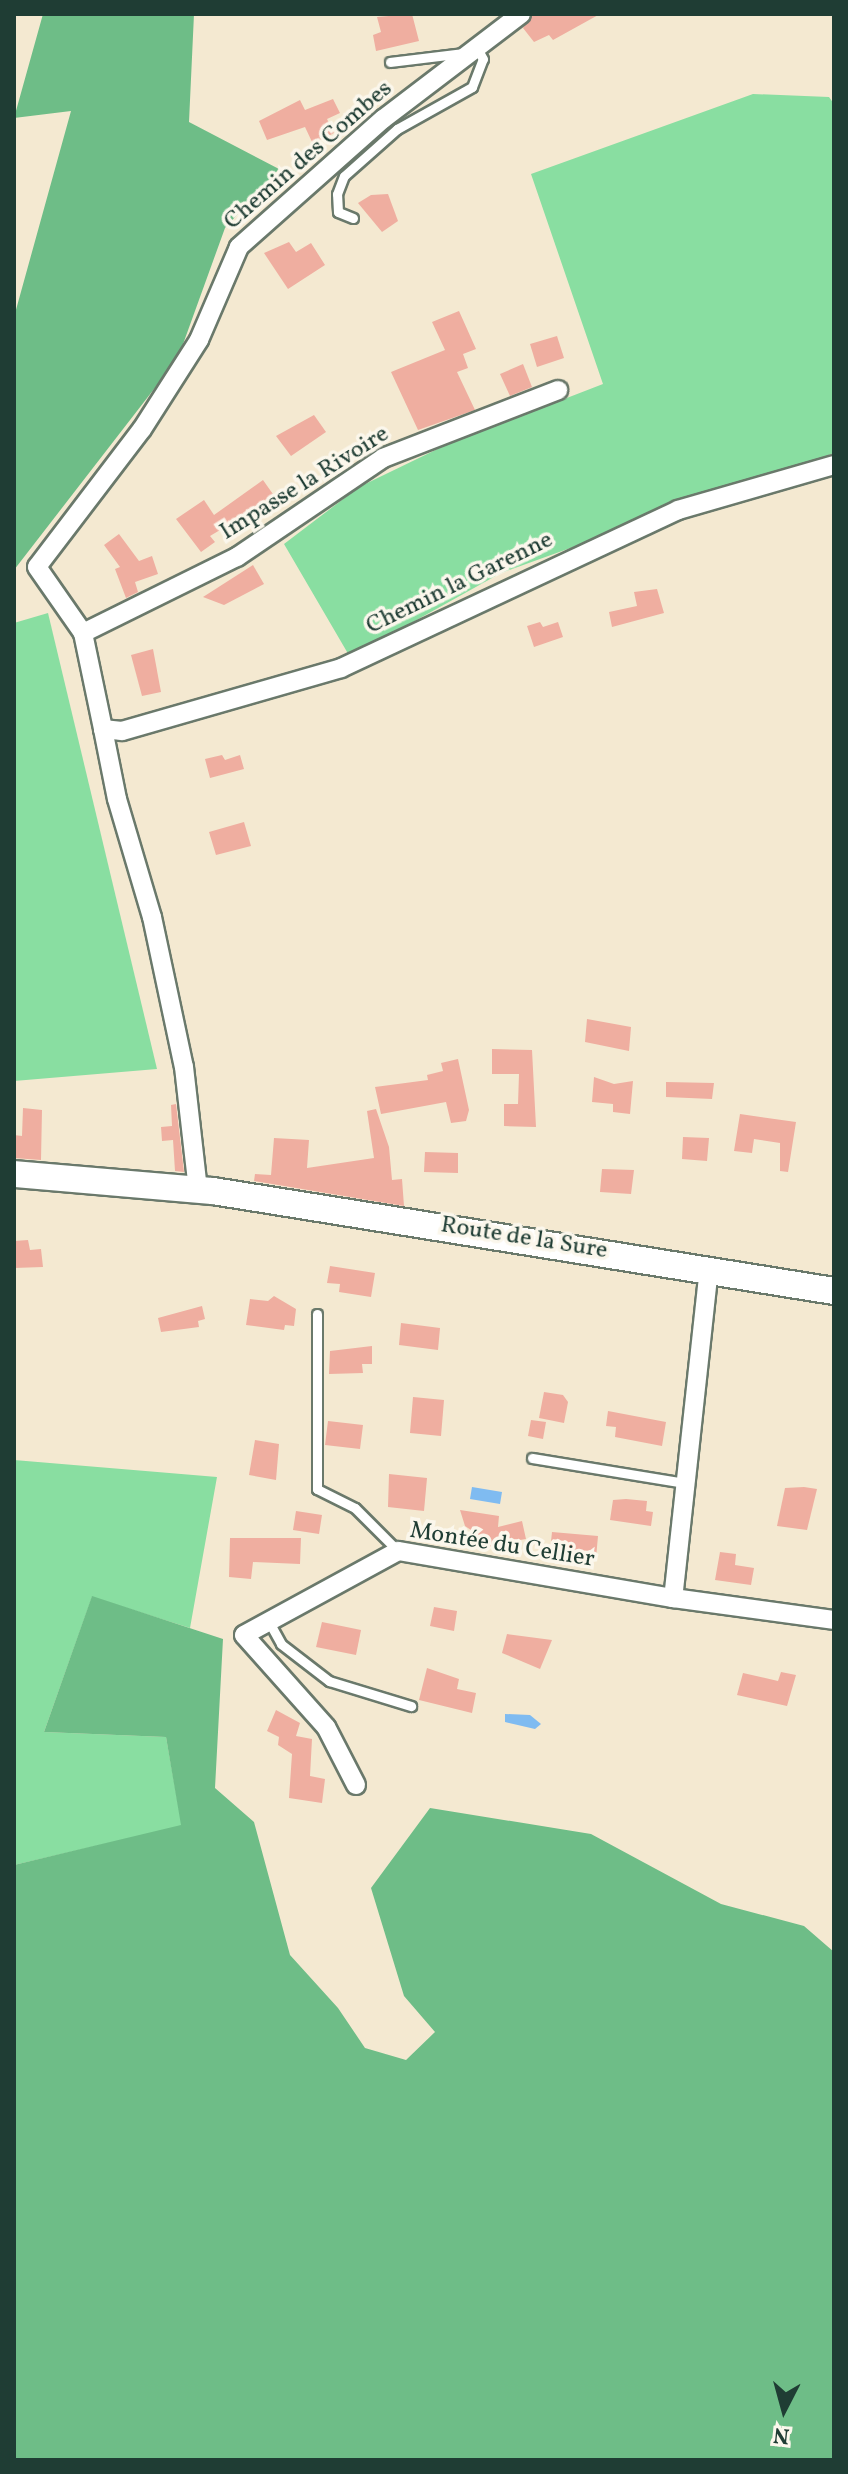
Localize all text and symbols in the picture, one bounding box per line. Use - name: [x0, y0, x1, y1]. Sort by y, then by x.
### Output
- street label: Chemin des Combes: [219, 75, 399, 237]
- street label: Impasse la Rivoire: [215, 420, 395, 548]
- street label: Chemin la Garenne: [362, 526, 558, 642]
- street label: Route de la Sure: [439, 1212, 609, 1266]
- street label: Montée du Cellier: [408, 1517, 596, 1575]
- north arrow: [744, 2370, 824, 2450]
- text: N: [772, 2418, 791, 2451]

